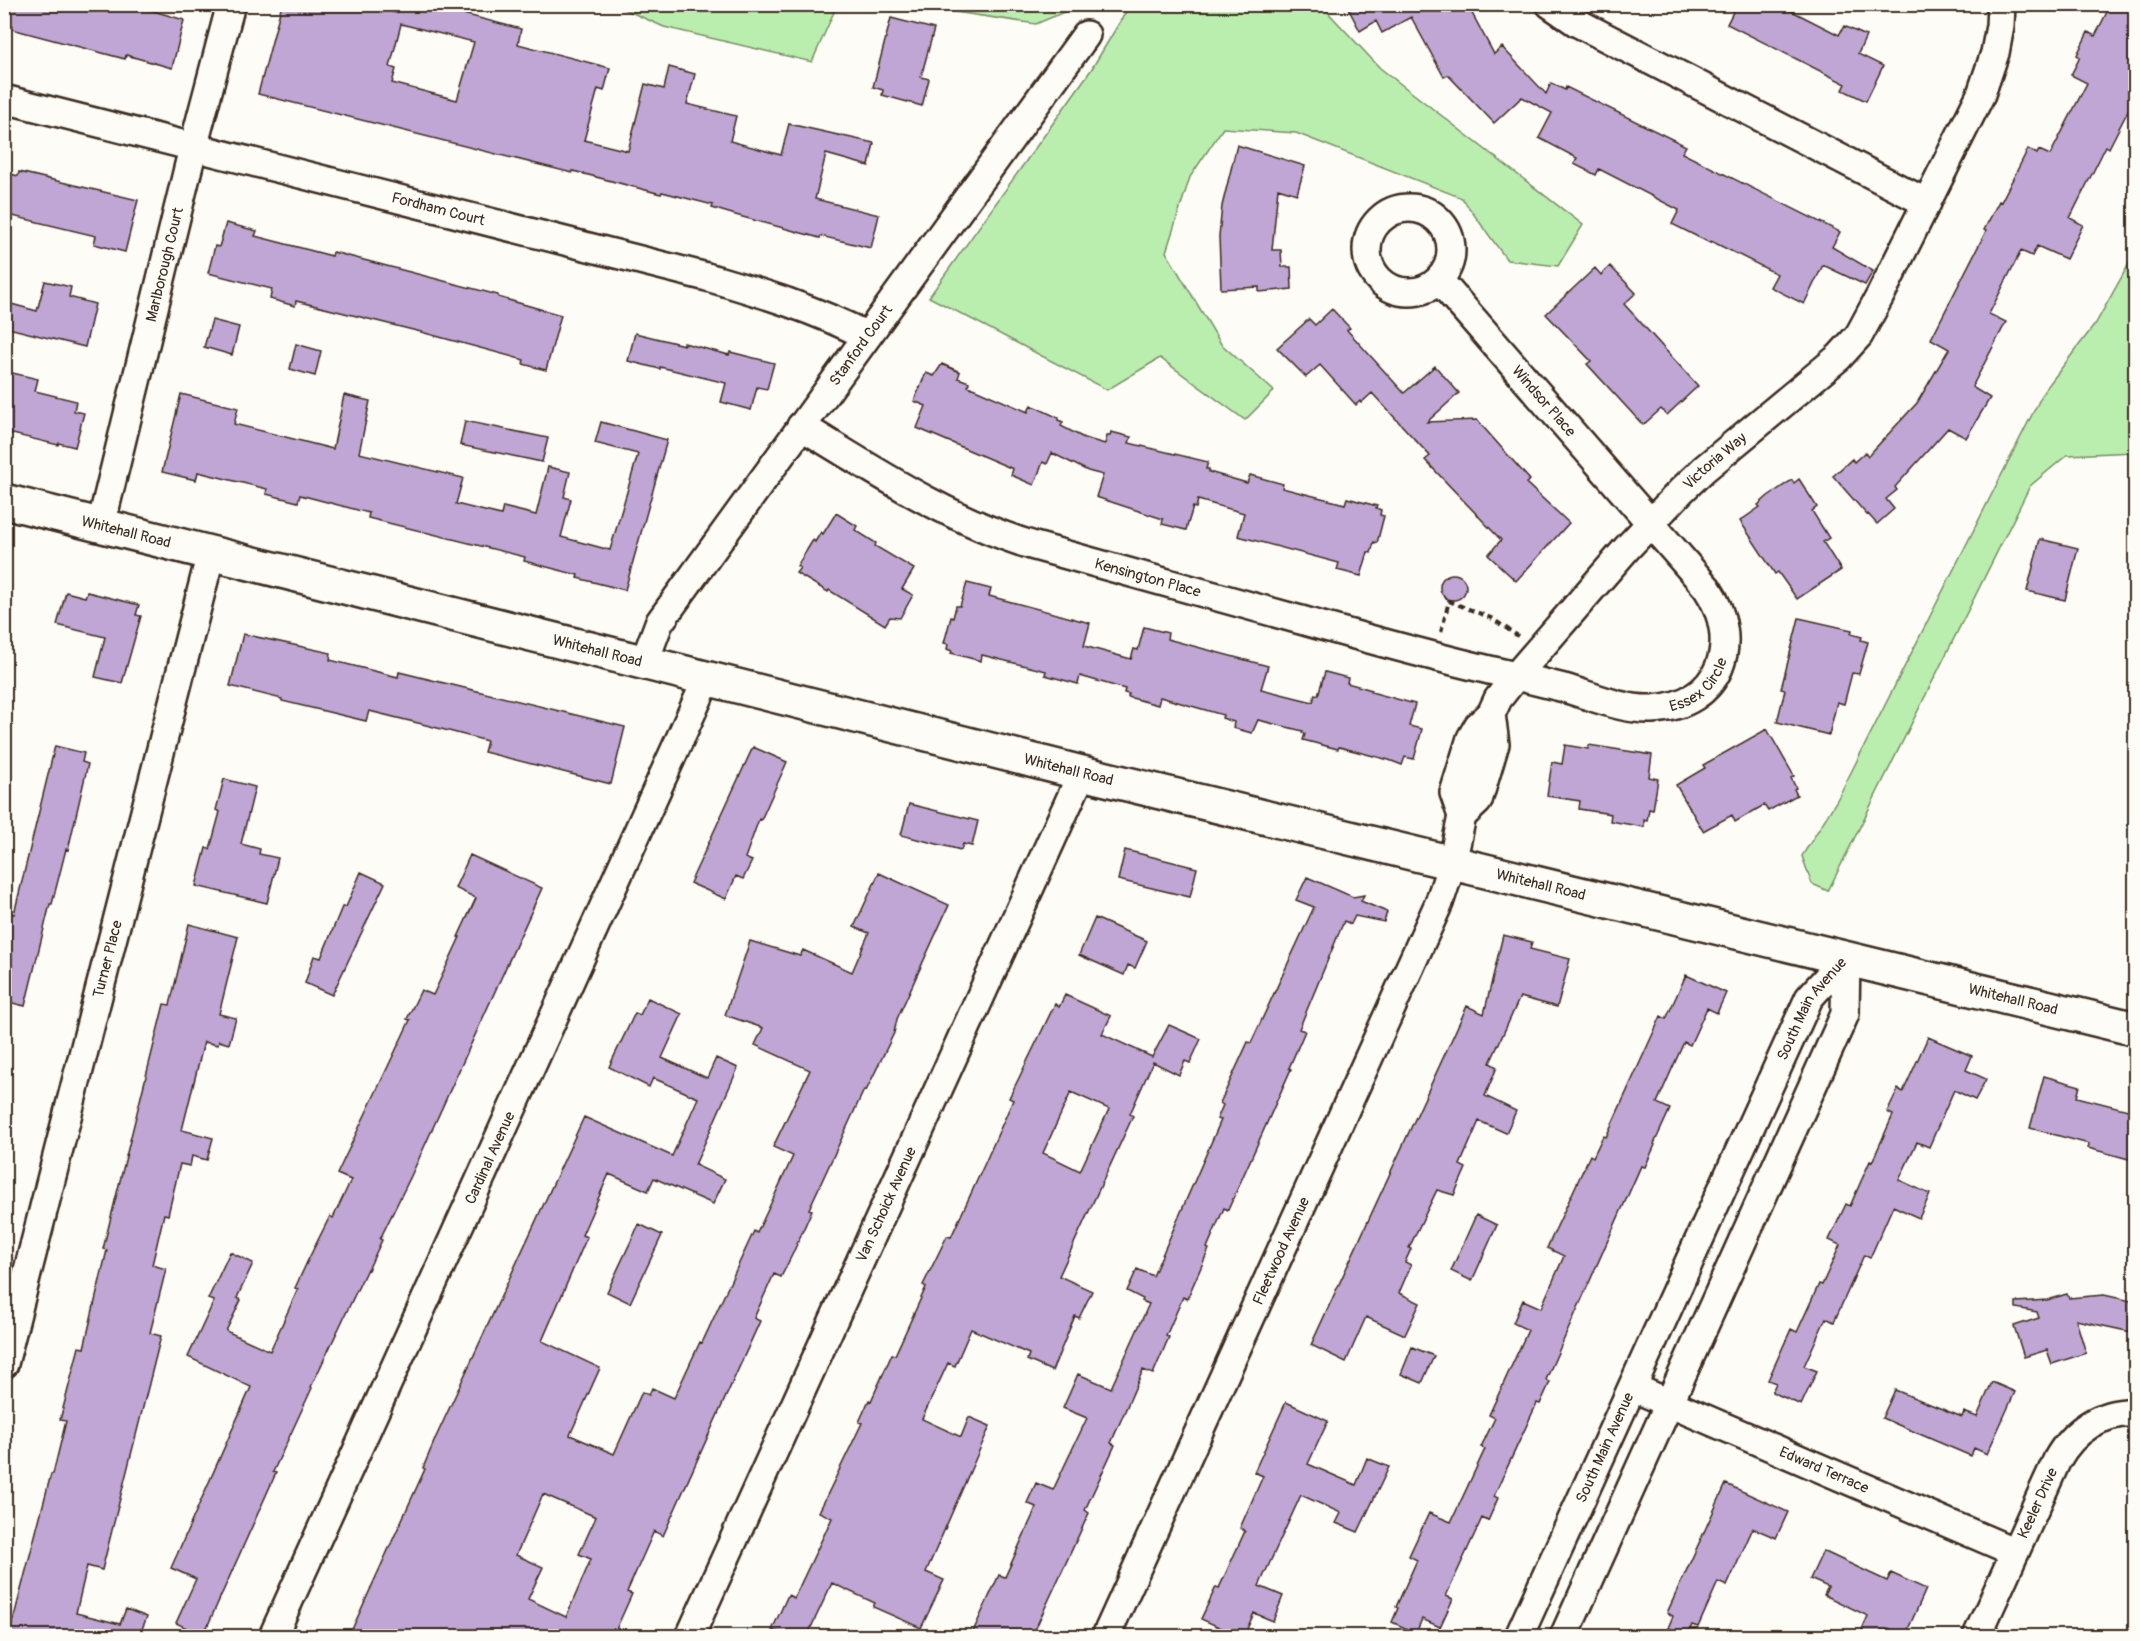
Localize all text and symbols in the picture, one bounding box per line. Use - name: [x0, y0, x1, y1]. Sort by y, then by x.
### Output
- street label: Fordham Court: [389, 188, 488, 231]
- street label: Marlborough Court: [142, 205, 188, 324]
- street label: Stanford Court: [825, 301, 897, 390]
- street label: Windsor Place: [1507, 362, 1580, 441]
- street label: Victoria Way: [1679, 428, 1751, 494]
- street label: Whitehall Road: [79, 512, 173, 553]
- street label: Kensington Place: [1092, 554, 1203, 602]
- street label: Whitehall Road: [551, 631, 644, 672]
- street label: Essex Circle: [1667, 655, 1732, 716]
- street label: Whitehall Road: [1022, 750, 1115, 790]
- street label: Whitehall Road: [1494, 865, 1588, 905]
- street label: Turner Place: [89, 918, 127, 1000]
- street label: South Main Avenue: [1773, 953, 1851, 1063]
- street label: Whitehall Road: [1966, 980, 2060, 1020]
- street label: Cardinal Avenue: [461, 1108, 520, 1207]
- street label: Van Schoick Avenue: [852, 1143, 921, 1265]
- street label: Fleetwood Avenue: [1249, 1194, 1314, 1308]
- street label: South Main Avenue: [1572, 1389, 1639, 1506]
- street label: Edward Terrace: [1776, 1443, 1872, 1498]
- street label: Keeler Drive: [2014, 1464, 2062, 1542]

